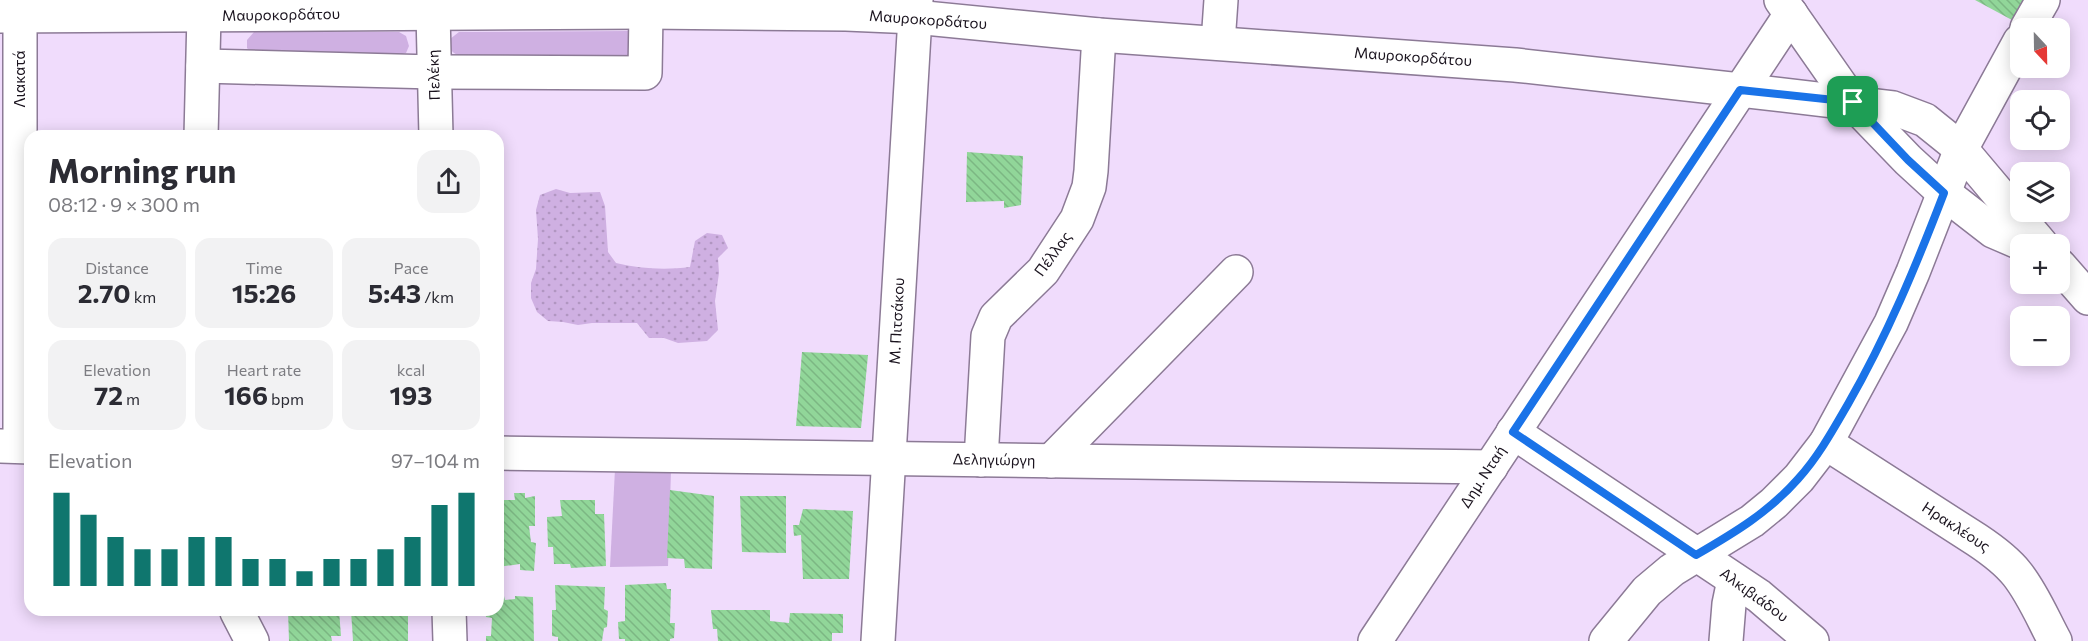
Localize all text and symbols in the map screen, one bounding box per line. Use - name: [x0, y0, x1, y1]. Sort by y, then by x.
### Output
- street label: Μαυροκορδάτου: [222, 4, 340, 24]
- street label: Μαυροκορδάτου: [869, 6, 988, 32]
- north arrow: [2010, 18, 2070, 78]
- map controls: [2010, 18, 2070, 366]
- street label: Μαυροκορδάτου: [1354, 43, 1473, 69]
- street label: Πελέκη: [423, 49, 443, 101]
- street label: Λιακατά: [10, 50, 28, 108]
- pin: [1827, 76, 1878, 127]
- icon: arrive: [1836, 85, 1869, 118]
- button: locate: [2010, 90, 2070, 150]
- text: Morning run: [48, 149, 236, 190]
- button: share: [417, 150, 480, 213]
- button: layers: [2010, 162, 2070, 222]
- text: 08:12 · 9 × 300 m: [48, 192, 200, 216]
- street label: Πέλλας: [1030, 228, 1074, 279]
- button: +: [2010, 234, 2070, 294]
- text: Distance: [85, 258, 149, 277]
- text: Time: [246, 258, 282, 277]
- text: Pace: [394, 258, 428, 277]
- text: 2.70: [78, 277, 131, 308]
- text: 15:26: [232, 277, 296, 308]
- text: 5:43: [368, 277, 421, 308]
- street label: Μ. Πιτσάκου: [885, 277, 907, 365]
- text: km: [131, 287, 156, 306]
- text: /km: [421, 287, 454, 306]
- button: −: [2010, 306, 2070, 366]
- text: Elevation: [83, 360, 151, 379]
- text: Heart rate: [227, 360, 301, 379]
- text: kcal: [397, 360, 425, 379]
- text: 72: [94, 379, 123, 410]
- text: 166: [224, 379, 268, 410]
- text: 193: [390, 379, 432, 410]
- text: m: [123, 389, 140, 408]
- text: bpm: [268, 389, 304, 408]
- street label: Δημ. Νταή: [1455, 442, 1509, 511]
- text: Elevation: [48, 448, 133, 472]
- text: 97–104 m: [391, 448, 480, 472]
- street label: Δεληγιώργη: [952, 449, 1036, 469]
- street label: Ηρακλέους: [1919, 497, 1994, 555]
- street label: Αλκιβιάδου: [1717, 563, 1792, 625]

